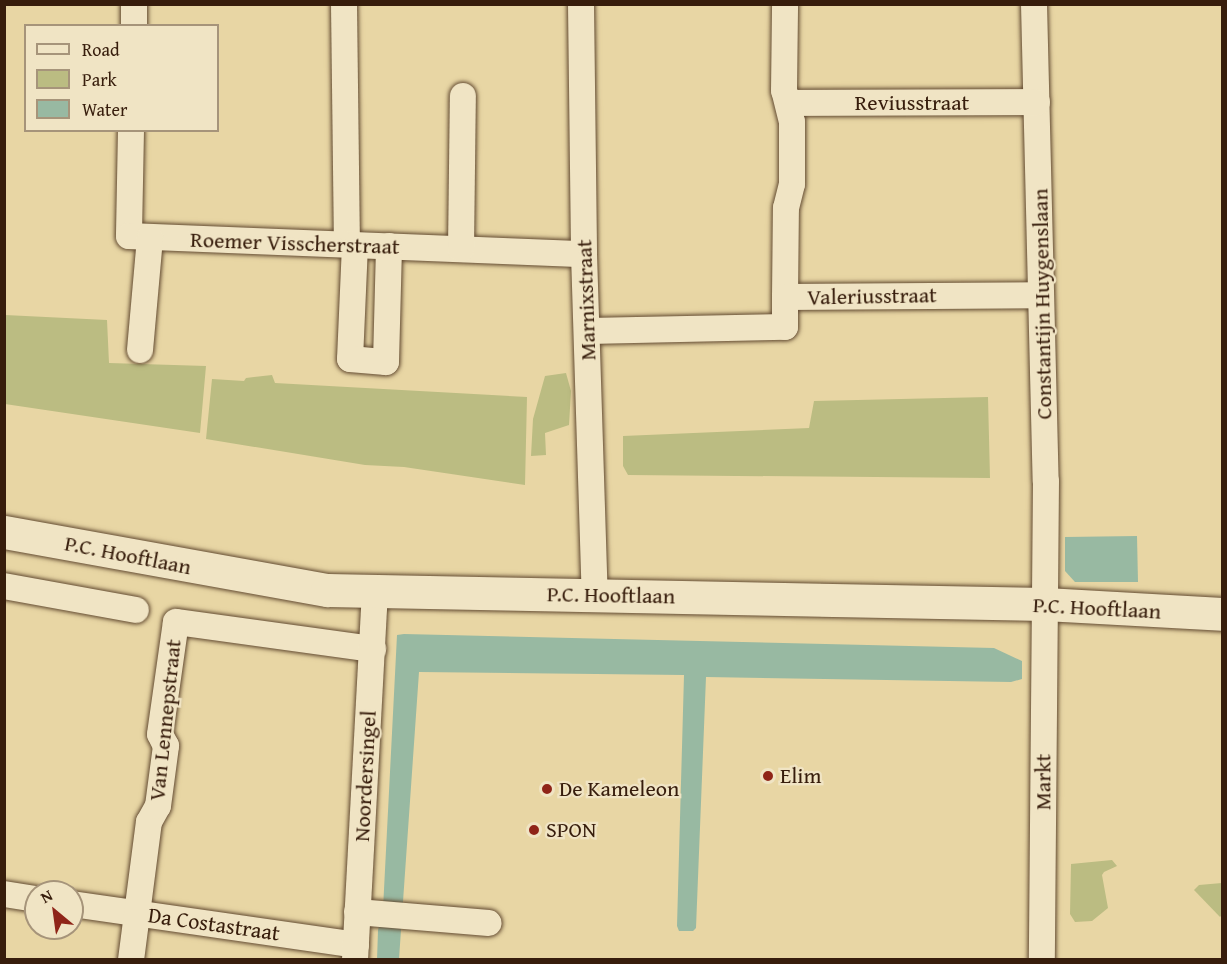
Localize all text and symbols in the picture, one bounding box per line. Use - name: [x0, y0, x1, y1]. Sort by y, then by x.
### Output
- legend: [24, 24, 219, 132]
- text: Road: [82, 36, 120, 63]
- text: Park: [82, 66, 117, 93]
- street label: Reviusstraat: [855, 90, 969, 116]
- text: Water: [82, 96, 127, 123]
- street label: Constantijn Huygenslaan: [1027, 188, 1057, 420]
- street label: Roemer Visscherstraat: [190, 226, 400, 260]
- street label: Marnixstraat: [571, 239, 601, 361]
- street label: Valeriusstraat: [807, 282, 937, 310]
- street label: P.C. Hooftlaan: [62, 530, 194, 580]
- street label: P.C. Hooftlaan: [547, 581, 675, 609]
- street label: P.C. Hooftlaan: [1032, 591, 1162, 625]
- street label: Van Lennepstraat: [143, 638, 187, 802]
- street label: Noordersingel: [348, 710, 382, 842]
- street label: Markt: [1030, 754, 1056, 810]
- place label: Elim: [780, 763, 821, 789]
- marker: Elim: [761, 769, 775, 783]
- place label: De Kameleon: [559, 776, 679, 802]
- marker: De Kameleon: [540, 782, 554, 796]
- place label: SPON: [546, 817, 596, 843]
- marker: SPON: [527, 823, 541, 837]
- north arrow: [24, 880, 84, 940]
- text: N: [36, 883, 57, 909]
- street label: Da Costastraat: [147, 902, 281, 946]

